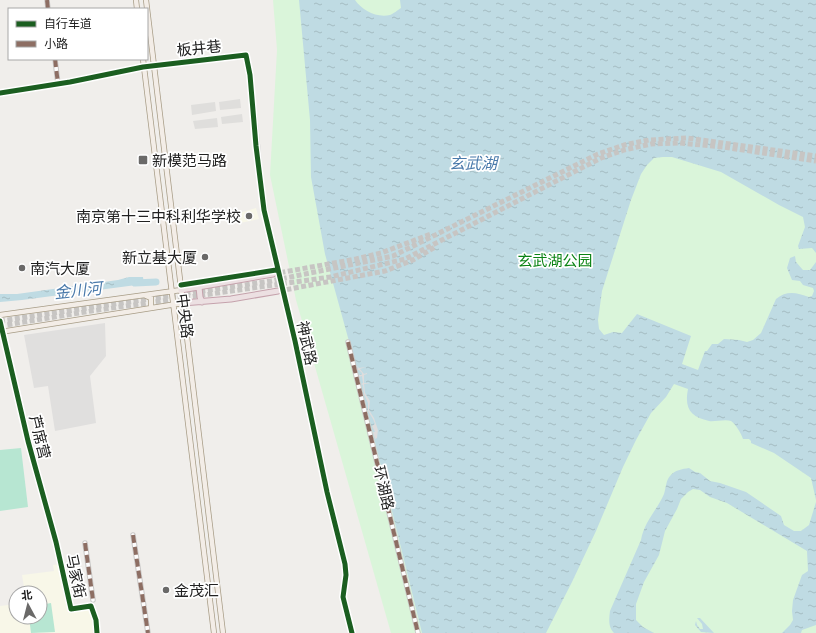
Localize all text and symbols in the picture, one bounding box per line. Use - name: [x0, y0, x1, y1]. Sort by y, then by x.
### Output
- legend: [8, 8, 148, 60]
- text: 自行车道: [44, 16, 92, 31]
- text: 小路: [44, 36, 68, 51]
- street label: 板井巷: [176, 36, 222, 60]
- place label: 新模范马路: [152, 151, 227, 170]
- water label: 玄武湖: [449, 153, 500, 173]
- marker: 新模范马路: [137, 154, 149, 166]
- place label: 南京第十三中科利华学校: [76, 207, 241, 226]
- marker: 南京第十三中科利华学校: [244, 211, 254, 221]
- place label: 新立基大厦: [122, 248, 197, 267]
- park label: 玄武湖公园: [517, 251, 593, 270]
- marker: 新立基大厦: [200, 252, 210, 262]
- place label: 南汽大厦: [30, 259, 90, 278]
- marker: 南汽大厦: [17, 263, 27, 273]
- water label: 金川河: [53, 277, 106, 302]
- street label: 中央路: [173, 293, 197, 339]
- street label: 神武路: [293, 319, 321, 367]
- street label: 芦席营: [25, 413, 55, 461]
- street label: 环湖路: [370, 464, 398, 512]
- street label: 马家街: [62, 552, 90, 600]
- place label: 金茂汇: [174, 581, 219, 600]
- north arrow: [8, 585, 48, 625]
- marker: 金茂汇: [161, 585, 171, 595]
- text: 北: [20, 587, 33, 603]

